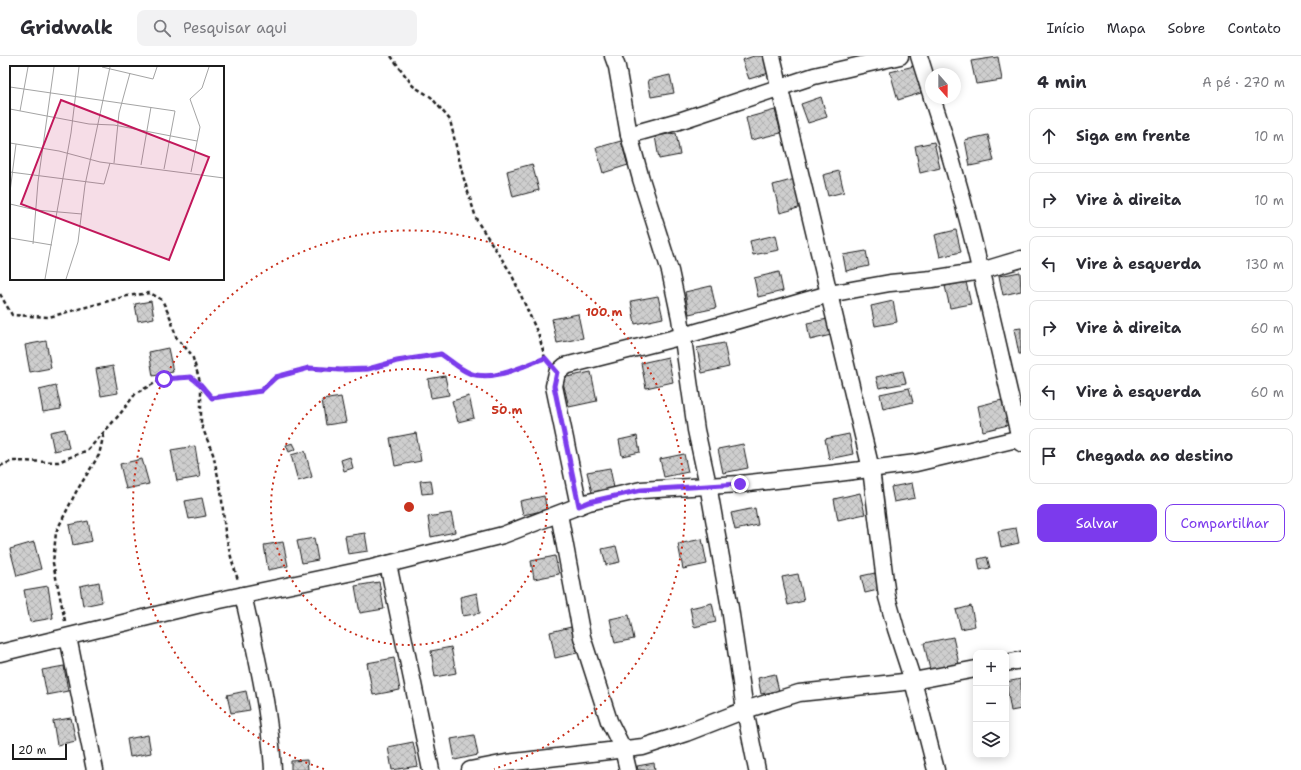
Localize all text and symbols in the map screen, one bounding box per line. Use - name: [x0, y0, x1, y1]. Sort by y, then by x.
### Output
- search box: [137, 10, 417, 46]
- text: Gridwalk: [20, 15, 113, 40]
- icon: search: [151, 17, 173, 39]
- text: Pesquisar aqui: [183, 18, 287, 38]
- text: Início: [1046, 19, 1085, 37]
- text: Mapa: [1107, 19, 1146, 37]
- text: Sobre: [1168, 19, 1205, 37]
- text: Contato: [1227, 19, 1281, 37]
- inset map: [10, 66, 224, 280]
- north arrow: [925, 68, 961, 104]
- text: 4 min: [1037, 71, 1087, 93]
- text: A pé · 270 m: [1202, 74, 1285, 91]
- icon: ahead: [1038, 125, 1060, 147]
- text: Siga em frente: [1076, 126, 1191, 146]
- text: 10 m: [1254, 128, 1284, 145]
- icon: right: [1038, 189, 1060, 211]
- text: Vire à direita: [1076, 190, 1181, 210]
- text: 10 m: [1254, 192, 1284, 209]
- icon: left: [1038, 253, 1060, 275]
- text: Vire à esquerda: [1076, 254, 1201, 274]
- text: 130 m: [1246, 256, 1284, 273]
- text: 100 m: [586, 304, 623, 320]
- icon: right: [1038, 317, 1060, 339]
- text: Vire à direita: [1076, 318, 1181, 338]
- text: 60 m: [1251, 320, 1284, 337]
- route start: [155, 370, 173, 388]
- icon: left: [1038, 381, 1060, 403]
- text: Vire à esquerda: [1076, 382, 1201, 402]
- text: 60 m: [1251, 384, 1284, 401]
- text: 50 m: [492, 402, 523, 418]
- icon: arrive: [1038, 445, 1060, 467]
- text: Chegada ao destino: [1076, 446, 1233, 466]
- route end: [731, 475, 749, 493]
- centre of rings: [402, 500, 416, 514]
- button: Salvar: [1037, 504, 1157, 542]
- button: Compartilhar: [1165, 504, 1285, 542]
- map controls: [973, 650, 1009, 758]
- button: +: [973, 650, 1009, 686]
- button: −: [973, 686, 1009, 722]
- button: layers: [973, 722, 1009, 758]
- scale bar: [12, 742, 67, 761]
- text: 20 m: [18, 743, 46, 758]

